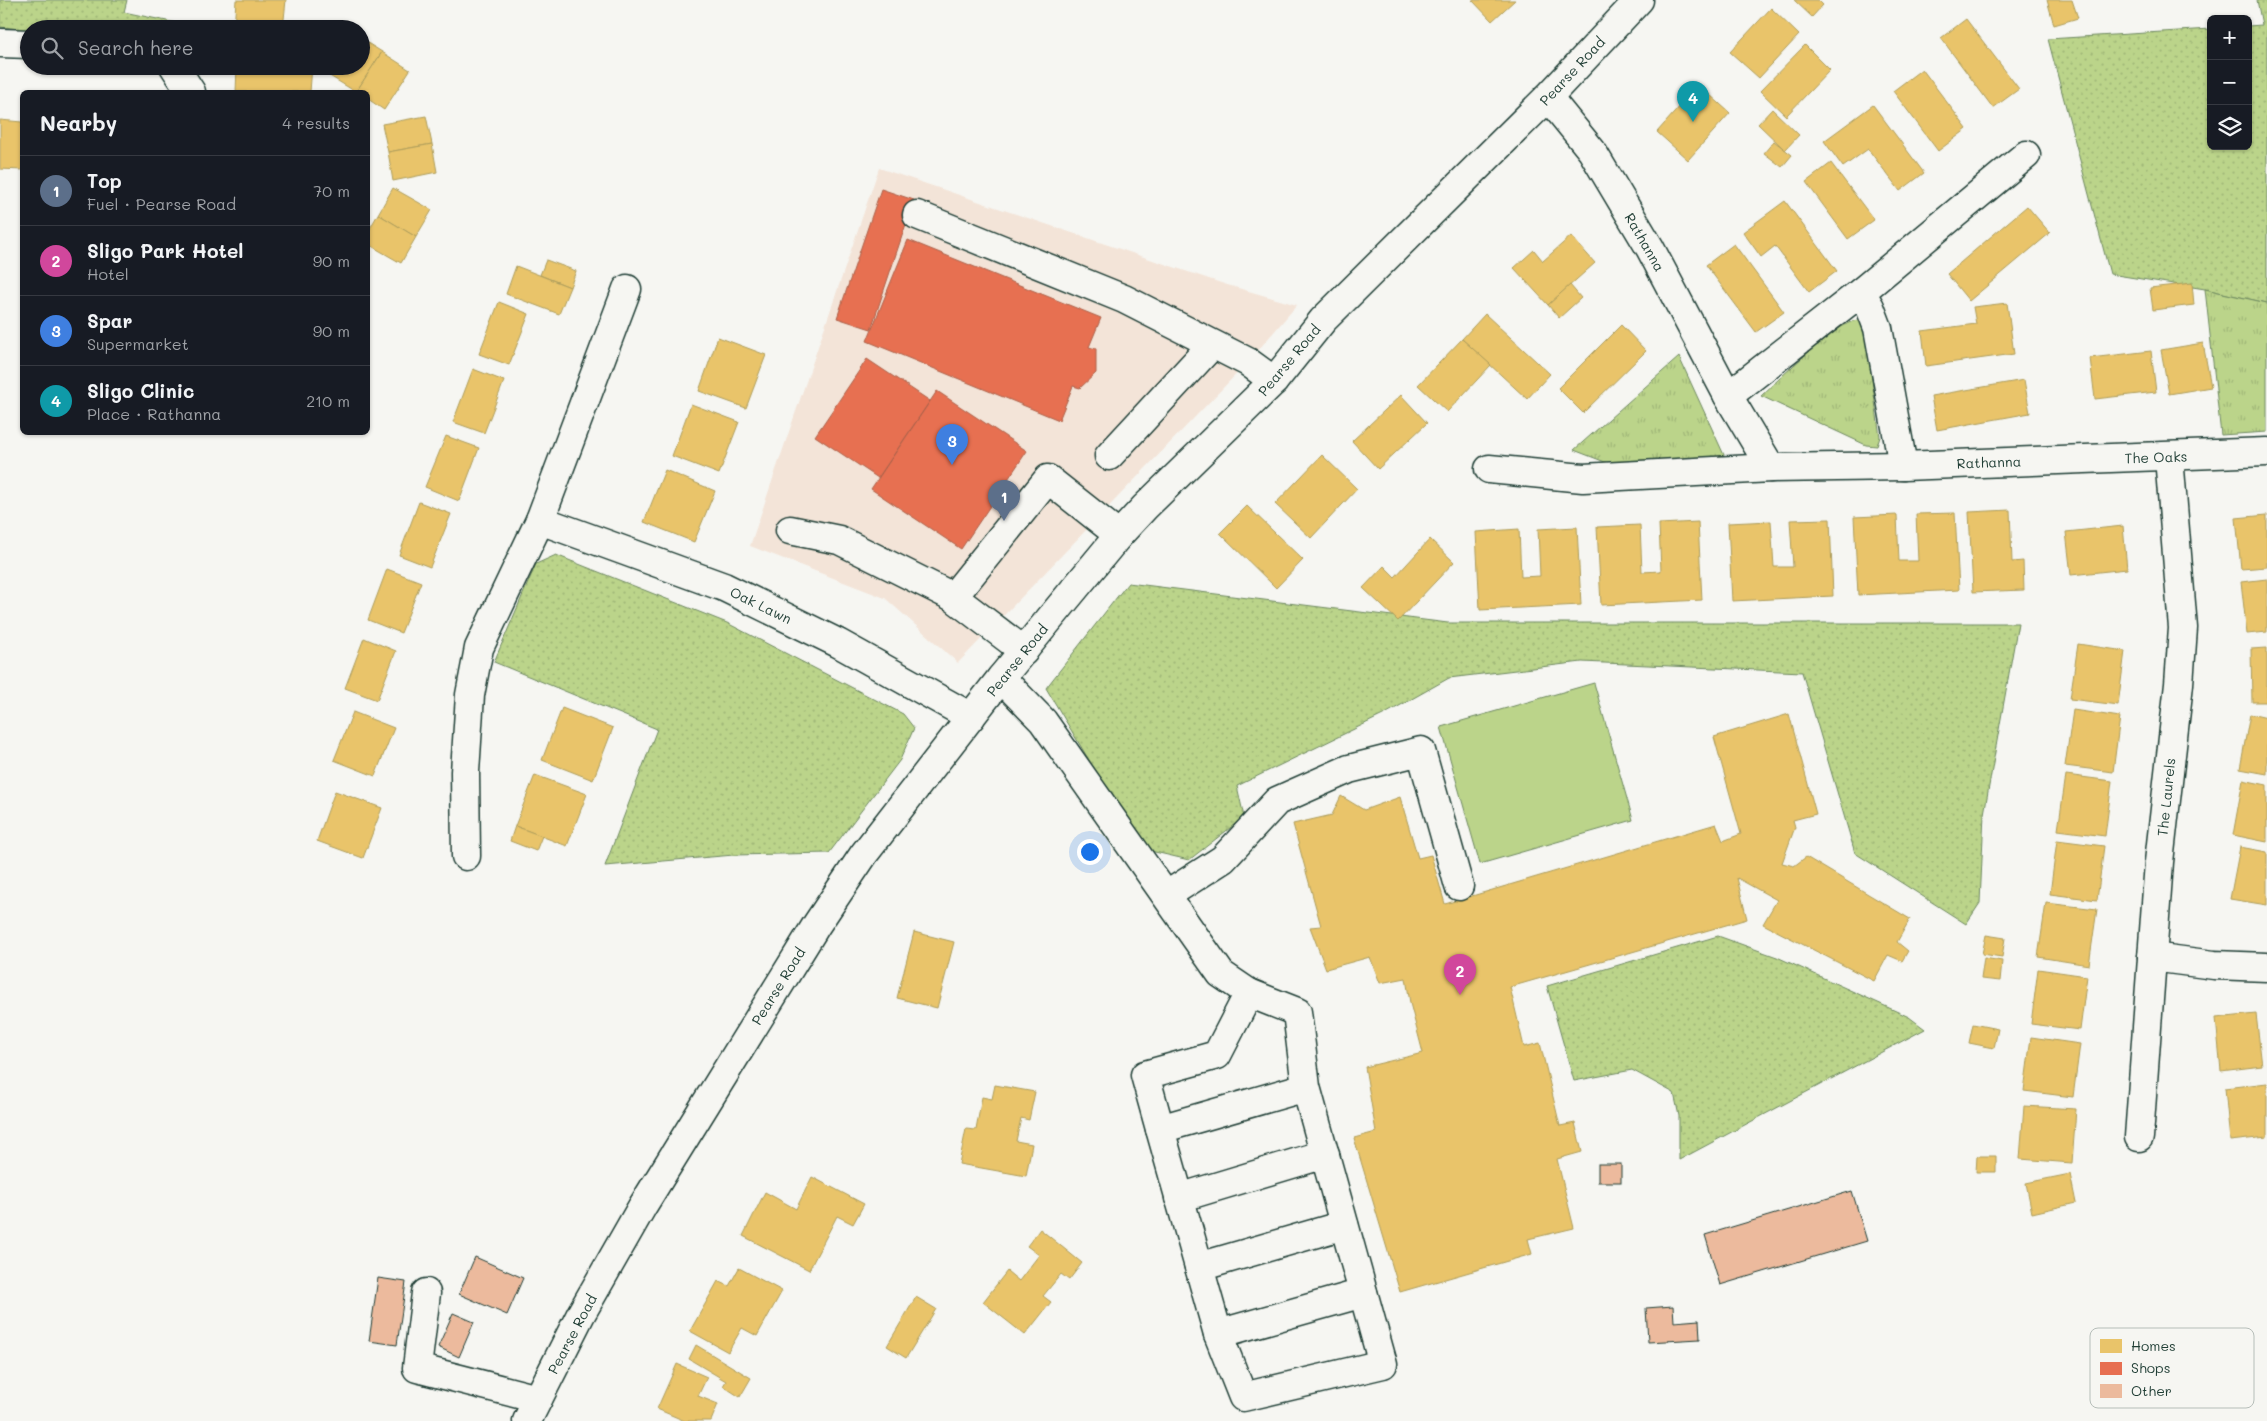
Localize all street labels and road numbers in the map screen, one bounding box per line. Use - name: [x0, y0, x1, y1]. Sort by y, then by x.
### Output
- street label: Pearse Road: [1535, 32, 1609, 110]
- street label: Rathanna: [1621, 209, 1669, 275]
- street label: Pearse Road: [1254, 320, 1325, 400]
- street label: The Oaks: [2124, 446, 2188, 468]
- street label: Rathanna: [1956, 451, 2022, 473]
- street label: Oak Lawn: [727, 582, 795, 628]
- street label: Pearse Road: [982, 620, 1052, 700]
- street label: The Laurels: [2152, 757, 2180, 837]
- street label: Pearse Road: [747, 944, 809, 1028]
- street label: Pearse Road: [543, 1291, 601, 1377]

